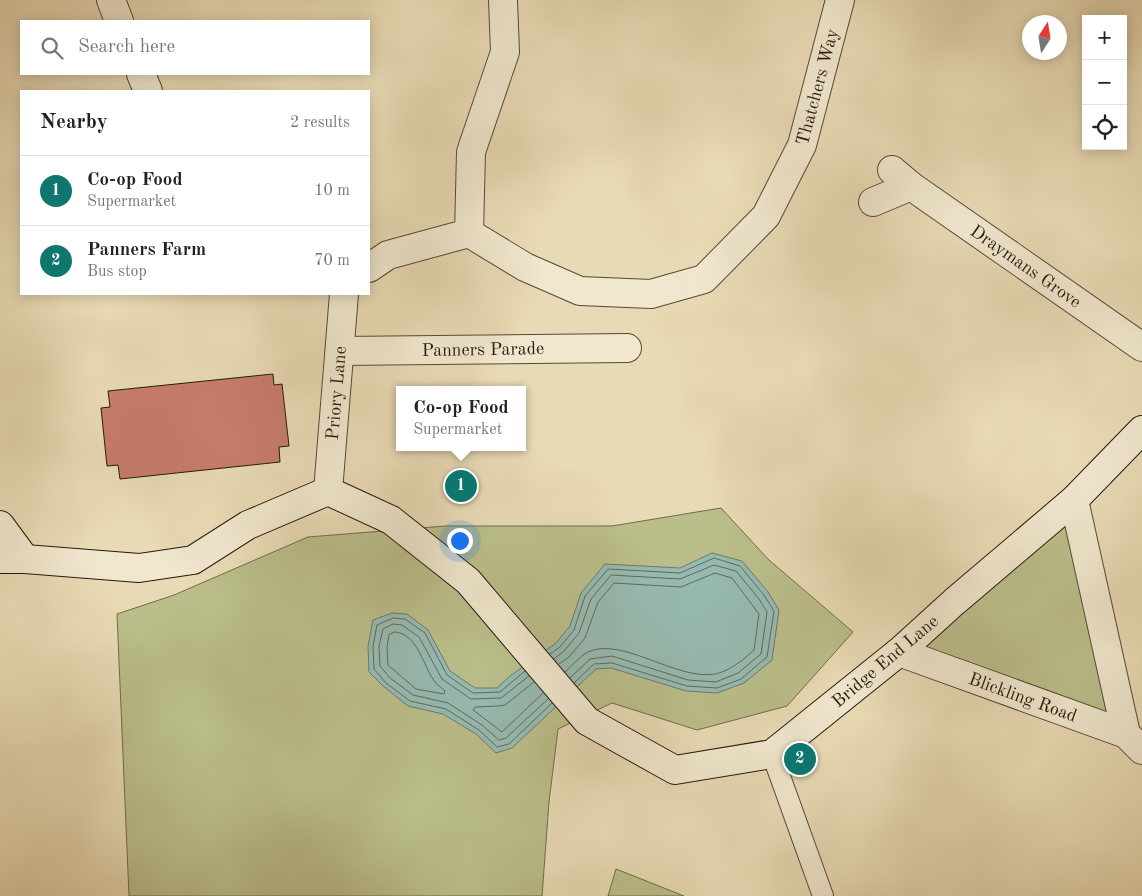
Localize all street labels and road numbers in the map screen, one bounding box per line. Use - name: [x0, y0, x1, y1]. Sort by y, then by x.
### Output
- street label: Thatchers Way: [794, 27, 842, 148]
- street label: Draymans Grove: [967, 222, 1084, 312]
- street label: Panners Parade: [422, 340, 544, 360]
- street label: Priory Lane: [324, 345, 350, 441]
- street label: Bridge End Lane: [829, 612, 942, 711]
- street label: Blickling Road: [966, 670, 1079, 726]

